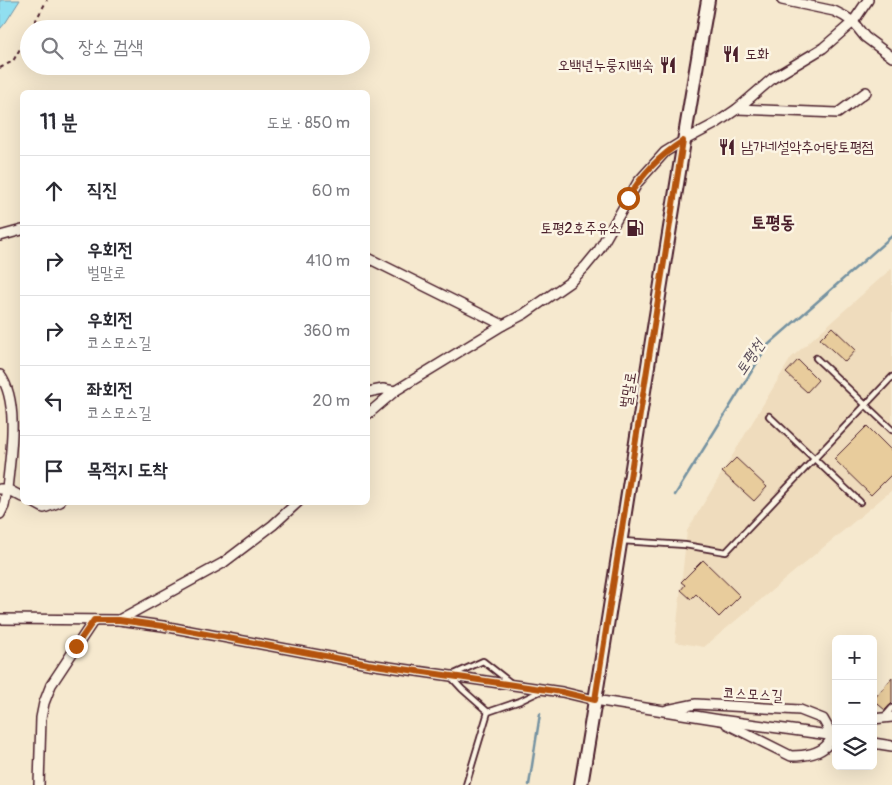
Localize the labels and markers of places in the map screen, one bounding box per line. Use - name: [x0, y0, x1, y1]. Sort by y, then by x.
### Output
- restaurant icon: 도화: [721, 44, 741, 64]
- place label: 도화: [745, 45, 769, 64]
- restaurant icon: 오백년누룽지백숙: [658, 55, 678, 75]
- place label: 오백년누룽지백숙: [557, 56, 654, 75]
- restaurant icon: 남가네설악추어탕토평점: [717, 137, 737, 157]
- place label: 남가네설악추어탕토평점: [741, 138, 874, 157]
- fuel station icon: 토평2호주유소: [625, 218, 645, 238]
- place label: 토평2호주유소: [540, 219, 621, 238]

